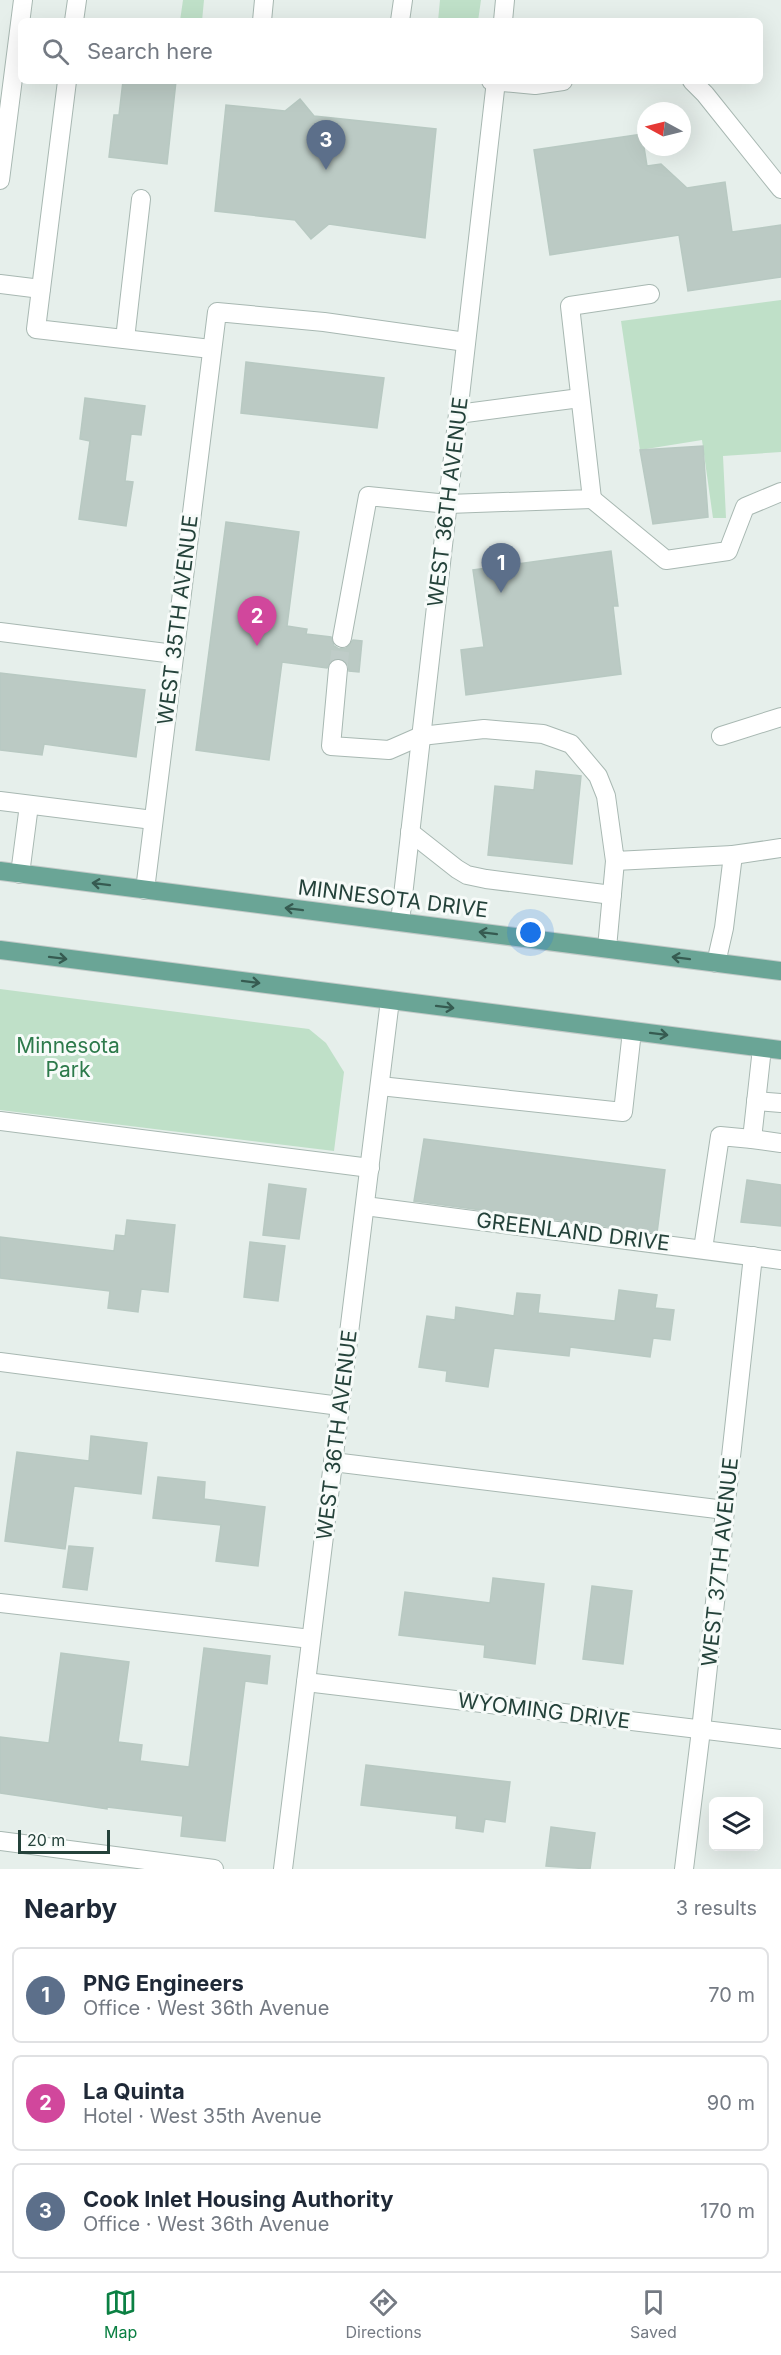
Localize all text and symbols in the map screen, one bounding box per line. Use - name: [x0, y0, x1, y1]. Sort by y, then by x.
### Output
- search box: [18, 18, 763, 84]
- icon: search: [39, 35, 72, 68]
- text: Search here: [87, 38, 213, 64]
- north arrow: [637, 102, 691, 156]
- pin: 3: [306, 120, 346, 170]
- street label: WEST 36TH AVENUE: [422, 395, 473, 608]
- street label: WEST 35TH AVENUE: [152, 514, 203, 726]
- pin: 1: [482, 544, 520, 593]
- pin: 2: [238, 596, 276, 646]
- street label: MINNESOTA DRIVE: [297, 874, 490, 923]
- one-way arrow: [92, 879, 111, 890]
- one-way arrow: [285, 903, 305, 914]
- your location: [516, 918, 545, 947]
- one-way arrow: [478, 928, 498, 939]
- one-way arrow: [48, 952, 67, 963]
- one-way arrow: [672, 952, 692, 963]
- one-way arrow: [241, 977, 261, 988]
- one-way arrow: [434, 1002, 454, 1013]
- one-way arrow: [649, 1029, 669, 1040]
- park label: Minnesota Park: [16, 1033, 120, 1082]
- street label: GREENLAND DRIVE: [475, 1207, 671, 1256]
- street label: WEST 36TH AVENUE: [311, 1328, 362, 1541]
- street label: WEST 37TH AVENUE: [696, 1456, 743, 1668]
- street label: WYOMING DRIVE: [456, 1688, 632, 1733]
- map controls: [709, 1797, 763, 1851]
- button: layers: [709, 1797, 763, 1851]
- scale bar: [18, 1827, 110, 1854]
- text: 20 m: [27, 1830, 65, 1850]
- text: Nearby: [24, 1893, 117, 1924]
- text: 3 results: [676, 1896, 757, 1920]
- text: PNG Engineers: [83, 1970, 244, 1996]
- text: 1: [41, 1983, 50, 2007]
- text: 70 m: [708, 1983, 755, 2007]
- text: Office · West 36th Avenue: [83, 1996, 329, 2020]
- text: La Quinta: [83, 2078, 185, 2104]
- text: 2: [39, 2091, 52, 2115]
- text: 90 m: [707, 2091, 755, 2115]
- text: Hotel · West 35th Avenue: [83, 2104, 322, 2128]
- text: Cook Inlet Housing Authority: [83, 2186, 393, 2212]
- text: 3: [39, 2199, 52, 2223]
- text: 170 m: [700, 2199, 755, 2223]
- text: Office · West 36th Avenue: [83, 2212, 329, 2236]
- tab: Map: [104, 2286, 137, 2342]
- tab: Directions: [346, 2286, 422, 2342]
- tab: Saved: [630, 2286, 677, 2342]

